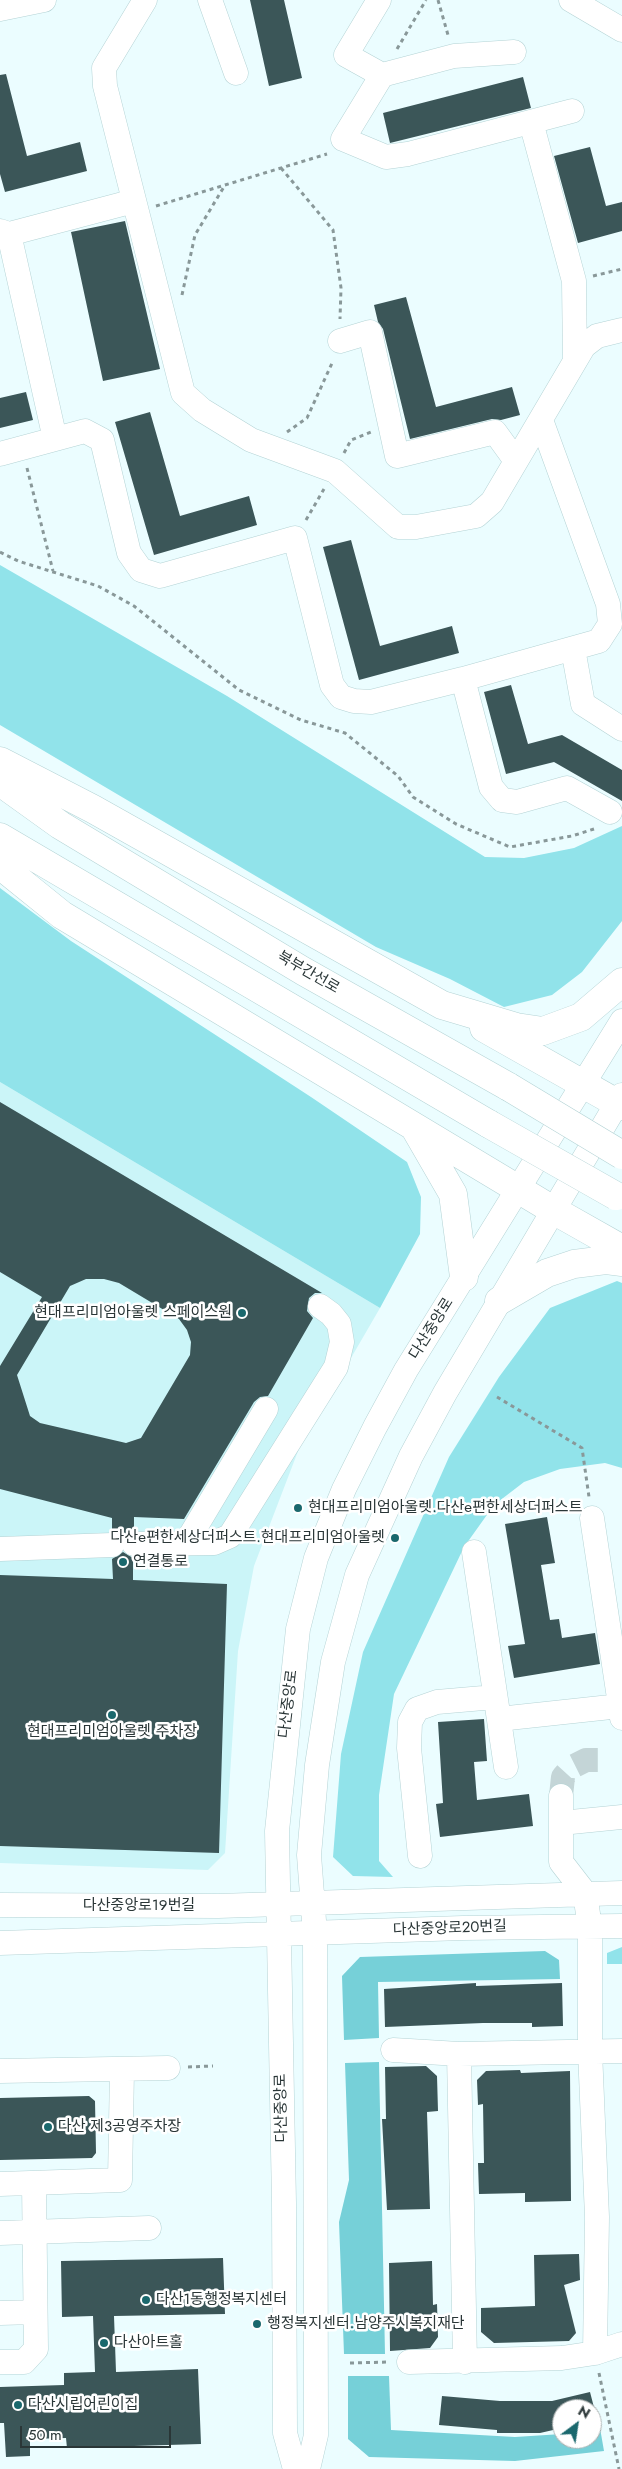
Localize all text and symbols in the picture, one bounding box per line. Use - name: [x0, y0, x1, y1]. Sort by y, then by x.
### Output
- street label: 북부간선로: [274, 948, 342, 998]
- street label: 다산중앙로: [406, 1295, 458, 1363]
- place label: 현대프리미엄아울렛 스페이스원: [34, 1304, 232, 1322]
- marker: 현대프리미엄아울렛 스페이스원: [236, 1307, 248, 1319]
- place label: 현대프리미엄아울렛.다산e편한세상더퍼스트: [308, 1499, 582, 1517]
- marker: 현대프리미엄아울렛.다산e편한세상더퍼스트: [292, 1502, 304, 1514]
- place label: 다산e편한세상더퍼스트.현대프리미엄아울렛: [111, 1529, 385, 1547]
- marker: 다산e편한세상더퍼스트.현대프리미엄아울렛: [389, 1532, 401, 1544]
- place label: 연결통로: [133, 1553, 188, 1571]
- marker: 연결통로: [117, 1556, 129, 1568]
- street label: 다산중앙로: [276, 1669, 302, 1739]
- marker: 현대프리미엄아울렛 주차장: [106, 1709, 118, 1721]
- place label: 현대프리미엄아울렛 주차장: [27, 1723, 197, 1741]
- street label: 다산중앙로19번길: [83, 1897, 195, 1915]
- street label: 다산중앙로20번길: [393, 1918, 507, 1940]
- street label: 다산중앙로: [272, 2073, 292, 2143]
- place label: 다산 제3공영주차장: [58, 2118, 181, 2136]
- marker: 다산 제3공영주차장: [42, 2121, 54, 2133]
- place label: 다산1동행정복지센터: [156, 2291, 287, 2309]
- marker: 다산1동행정복지센터: [140, 2294, 152, 2306]
- place label: 행정복지센터.남양주시복지재단: [267, 2315, 465, 2333]
- marker: 행정복지센터.남양주시복지재단: [251, 2318, 263, 2330]
- place label: 다산아트홀: [114, 2334, 183, 2352]
- marker: 다산아트홀: [98, 2337, 110, 2349]
- place label: 다산시립어린이집: [28, 2396, 138, 2414]
- marker: 다산시립어린이집: [12, 2399, 24, 2411]
- north arrow: [552, 2399, 602, 2449]
- text: N: [574, 2401, 594, 2423]
- scale bar: [22, 2416, 174, 2448]
- text: 50 m: [28, 2424, 62, 2446]

